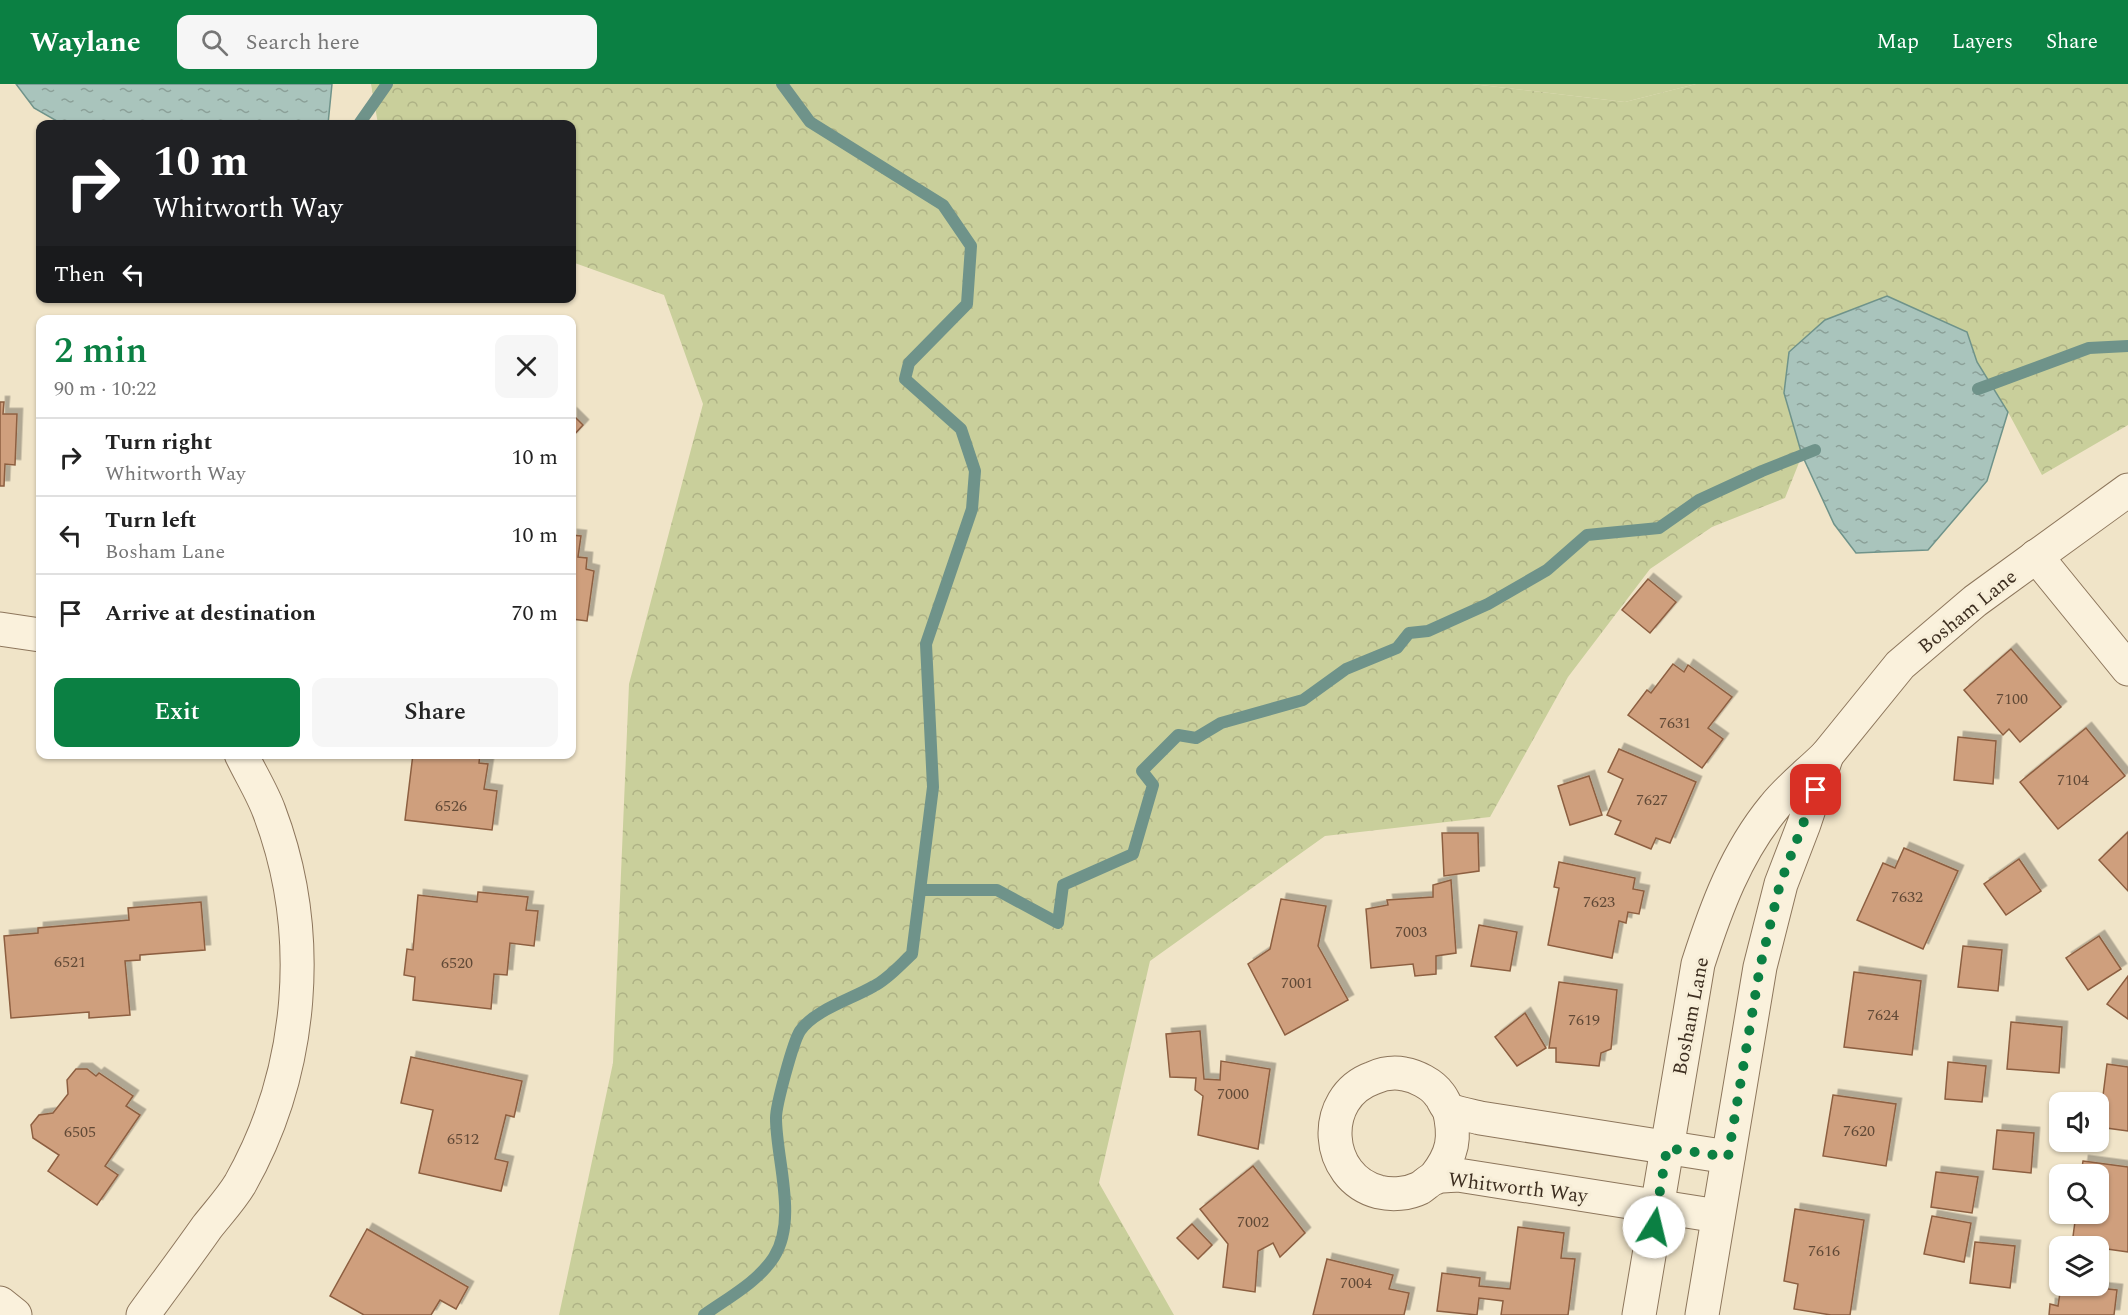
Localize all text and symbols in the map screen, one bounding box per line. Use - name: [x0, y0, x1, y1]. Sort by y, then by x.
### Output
- search box: [177, 15, 597, 69]
- text: Waylane: [30, 21, 141, 64]
- icon: search: [198, 26, 231, 59]
- text: Search here: [246, 26, 360, 59]
- text: Map: [1877, 26, 1919, 58]
- text: Layers: [1952, 26, 2013, 58]
- text: Share: [2046, 26, 2098, 58]
- text: 10 m: [153, 131, 248, 194]
- icon: right: [54, 144, 132, 222]
- text: Whitworth Way: [153, 188, 343, 230]
- text: Then: [54, 258, 105, 291]
- icon: left: [117, 258, 150, 291]
- text: 2 min: [54, 324, 147, 379]
- button: close: [495, 335, 558, 398]
- text: 90 m · 10:22: [54, 374, 156, 404]
- text: Turn right: [105, 426, 212, 459]
- icon: right: [54, 441, 87, 474]
- text: 10 m: [512, 441, 558, 474]
- text: Whitworth Way: [105, 459, 246, 489]
- text: Turn left: [105, 504, 197, 537]
- icon: left: [54, 519, 87, 552]
- text: 10 m: [512, 519, 558, 552]
- text: Bosham Lane: [105, 537, 225, 567]
- street label: Bosham Lane: [1912, 562, 2024, 661]
- icon: arrive: [54, 597, 87, 630]
- text: Arrive at destination: [105, 597, 316, 630]
- text: 70 m: [512, 597, 558, 630]
- button: Exit: [54, 678, 300, 747]
- button: Share: [312, 678, 558, 747]
- house number: 7100: [1996, 687, 2028, 711]
- house number: 7631: [1659, 711, 1691, 735]
- pin: [1790, 764, 1841, 815]
- house number: 7104: [2057, 768, 2089, 792]
- icon: arrive: [1799, 773, 1832, 806]
- house number: 7627: [1636, 788, 1668, 812]
- house number: 6526: [435, 794, 467, 818]
- house number: 7632: [1891, 885, 1923, 909]
- house number: 7623: [1583, 890, 1615, 914]
- house number: 7003: [1395, 920, 1427, 944]
- house number: 6521: [54, 950, 86, 974]
- house number: 6520: [441, 951, 473, 975]
- street label: Bosham Lane: [1665, 954, 1717, 1078]
- house number: 7001: [1281, 971, 1313, 995]
- house number: 7624: [1867, 1003, 1899, 1027]
- house number: 7619: [1568, 1008, 1600, 1032]
- house number: 7000: [1217, 1082, 1249, 1106]
- map controls: [2049, 1092, 2109, 1296]
- button: sound: [2049, 1092, 2109, 1152]
- house number: 7620: [1843, 1119, 1875, 1143]
- house number: 6505: [64, 1120, 96, 1144]
- house number: 6512: [447, 1127, 479, 1151]
- button: search: [2049, 1164, 2109, 1224]
- street label: Whitworth Way: [1446, 1165, 1591, 1212]
- position arrow: [1622, 1195, 1686, 1259]
- house number: 7002: [1237, 1210, 1269, 1234]
- button: layers: [2049, 1236, 2109, 1296]
- house number: 7616: [1808, 1239, 1840, 1263]
- house number: 7004: [1340, 1271, 1372, 1295]

